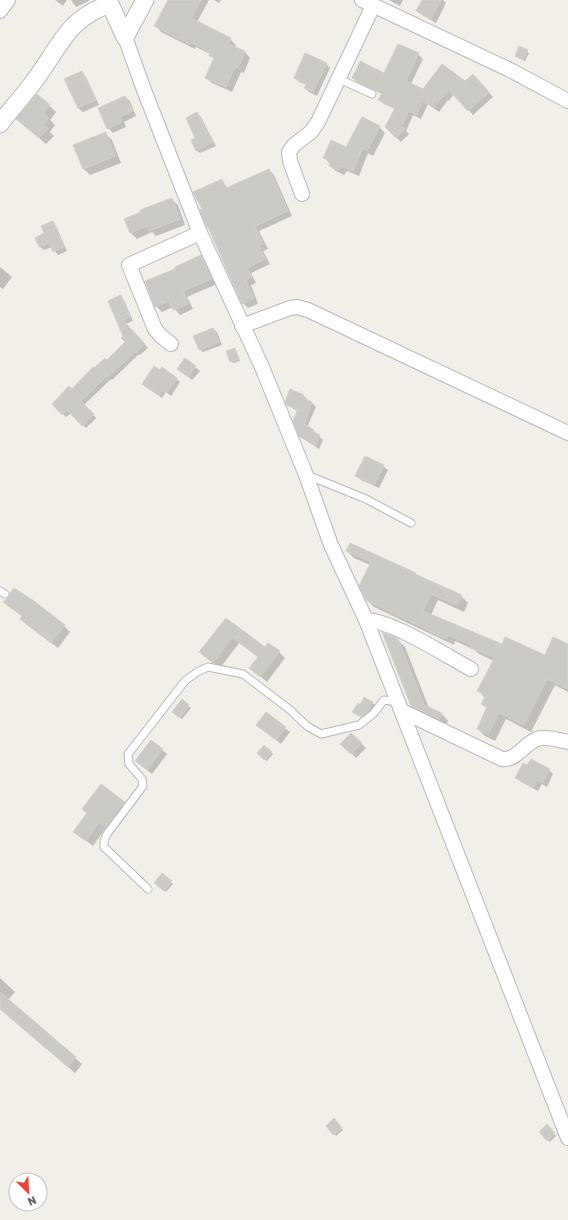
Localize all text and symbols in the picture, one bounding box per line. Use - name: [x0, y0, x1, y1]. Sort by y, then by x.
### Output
- north arrow: [8, 1172, 48, 1212]
- text: N: [26, 1193, 38, 1208]

